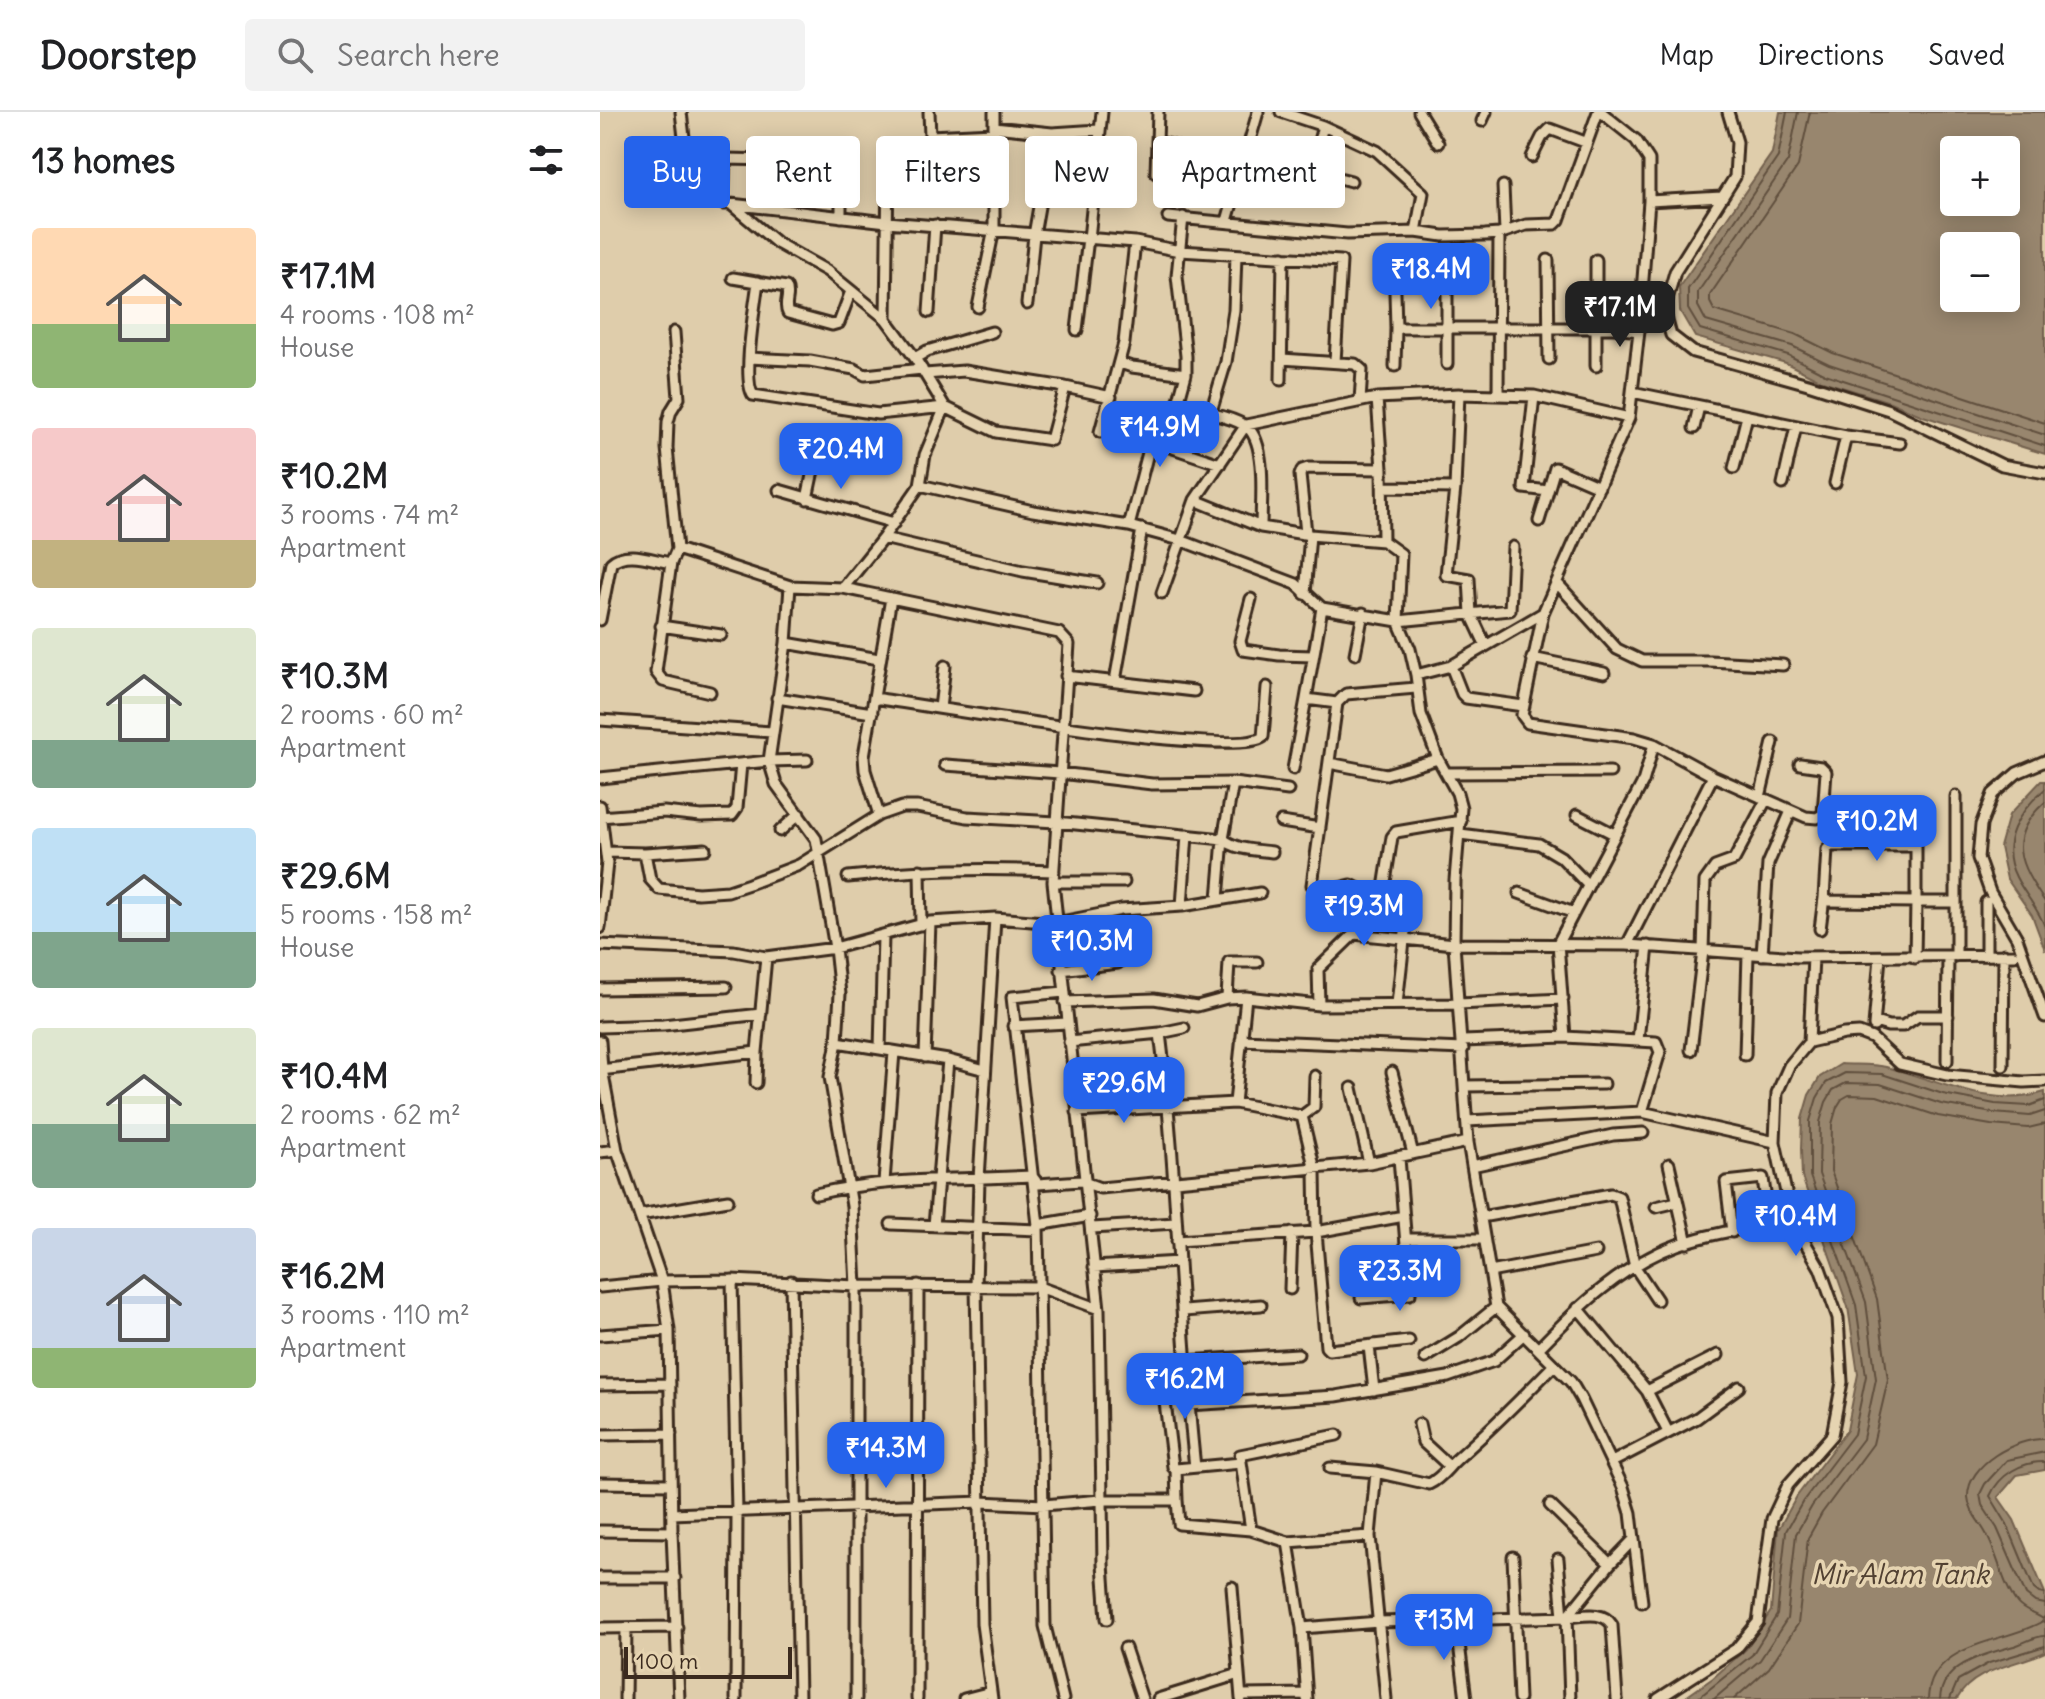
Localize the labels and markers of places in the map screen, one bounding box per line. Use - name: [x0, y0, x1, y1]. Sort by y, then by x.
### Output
- pin: ₹18.4M: [1366, 243, 1496, 311]
- pin: ₹17.1M: [1555, 281, 1685, 349]
- pin: ₹14.9M: [1095, 401, 1225, 469]
- pin: ₹20.4M: [776, 423, 906, 491]
- pin: ₹10.2M: [1812, 795, 1942, 863]
- pin: ₹19.3M: [1299, 880, 1429, 948]
- pin: ₹10.3M: [1027, 915, 1157, 983]
- pin: ₹29.6M: [1059, 1057, 1189, 1125]
- pin: ₹10.4M: [1731, 1190, 1861, 1258]
- pin: ₹23.3M: [1335, 1245, 1465, 1313]
- pin: ₹16.2M: [1120, 1353, 1250, 1421]
- pin: ₹14.3M: [821, 1422, 951, 1490]
- pin: ₹13M: [1397, 1594, 1491, 1662]

